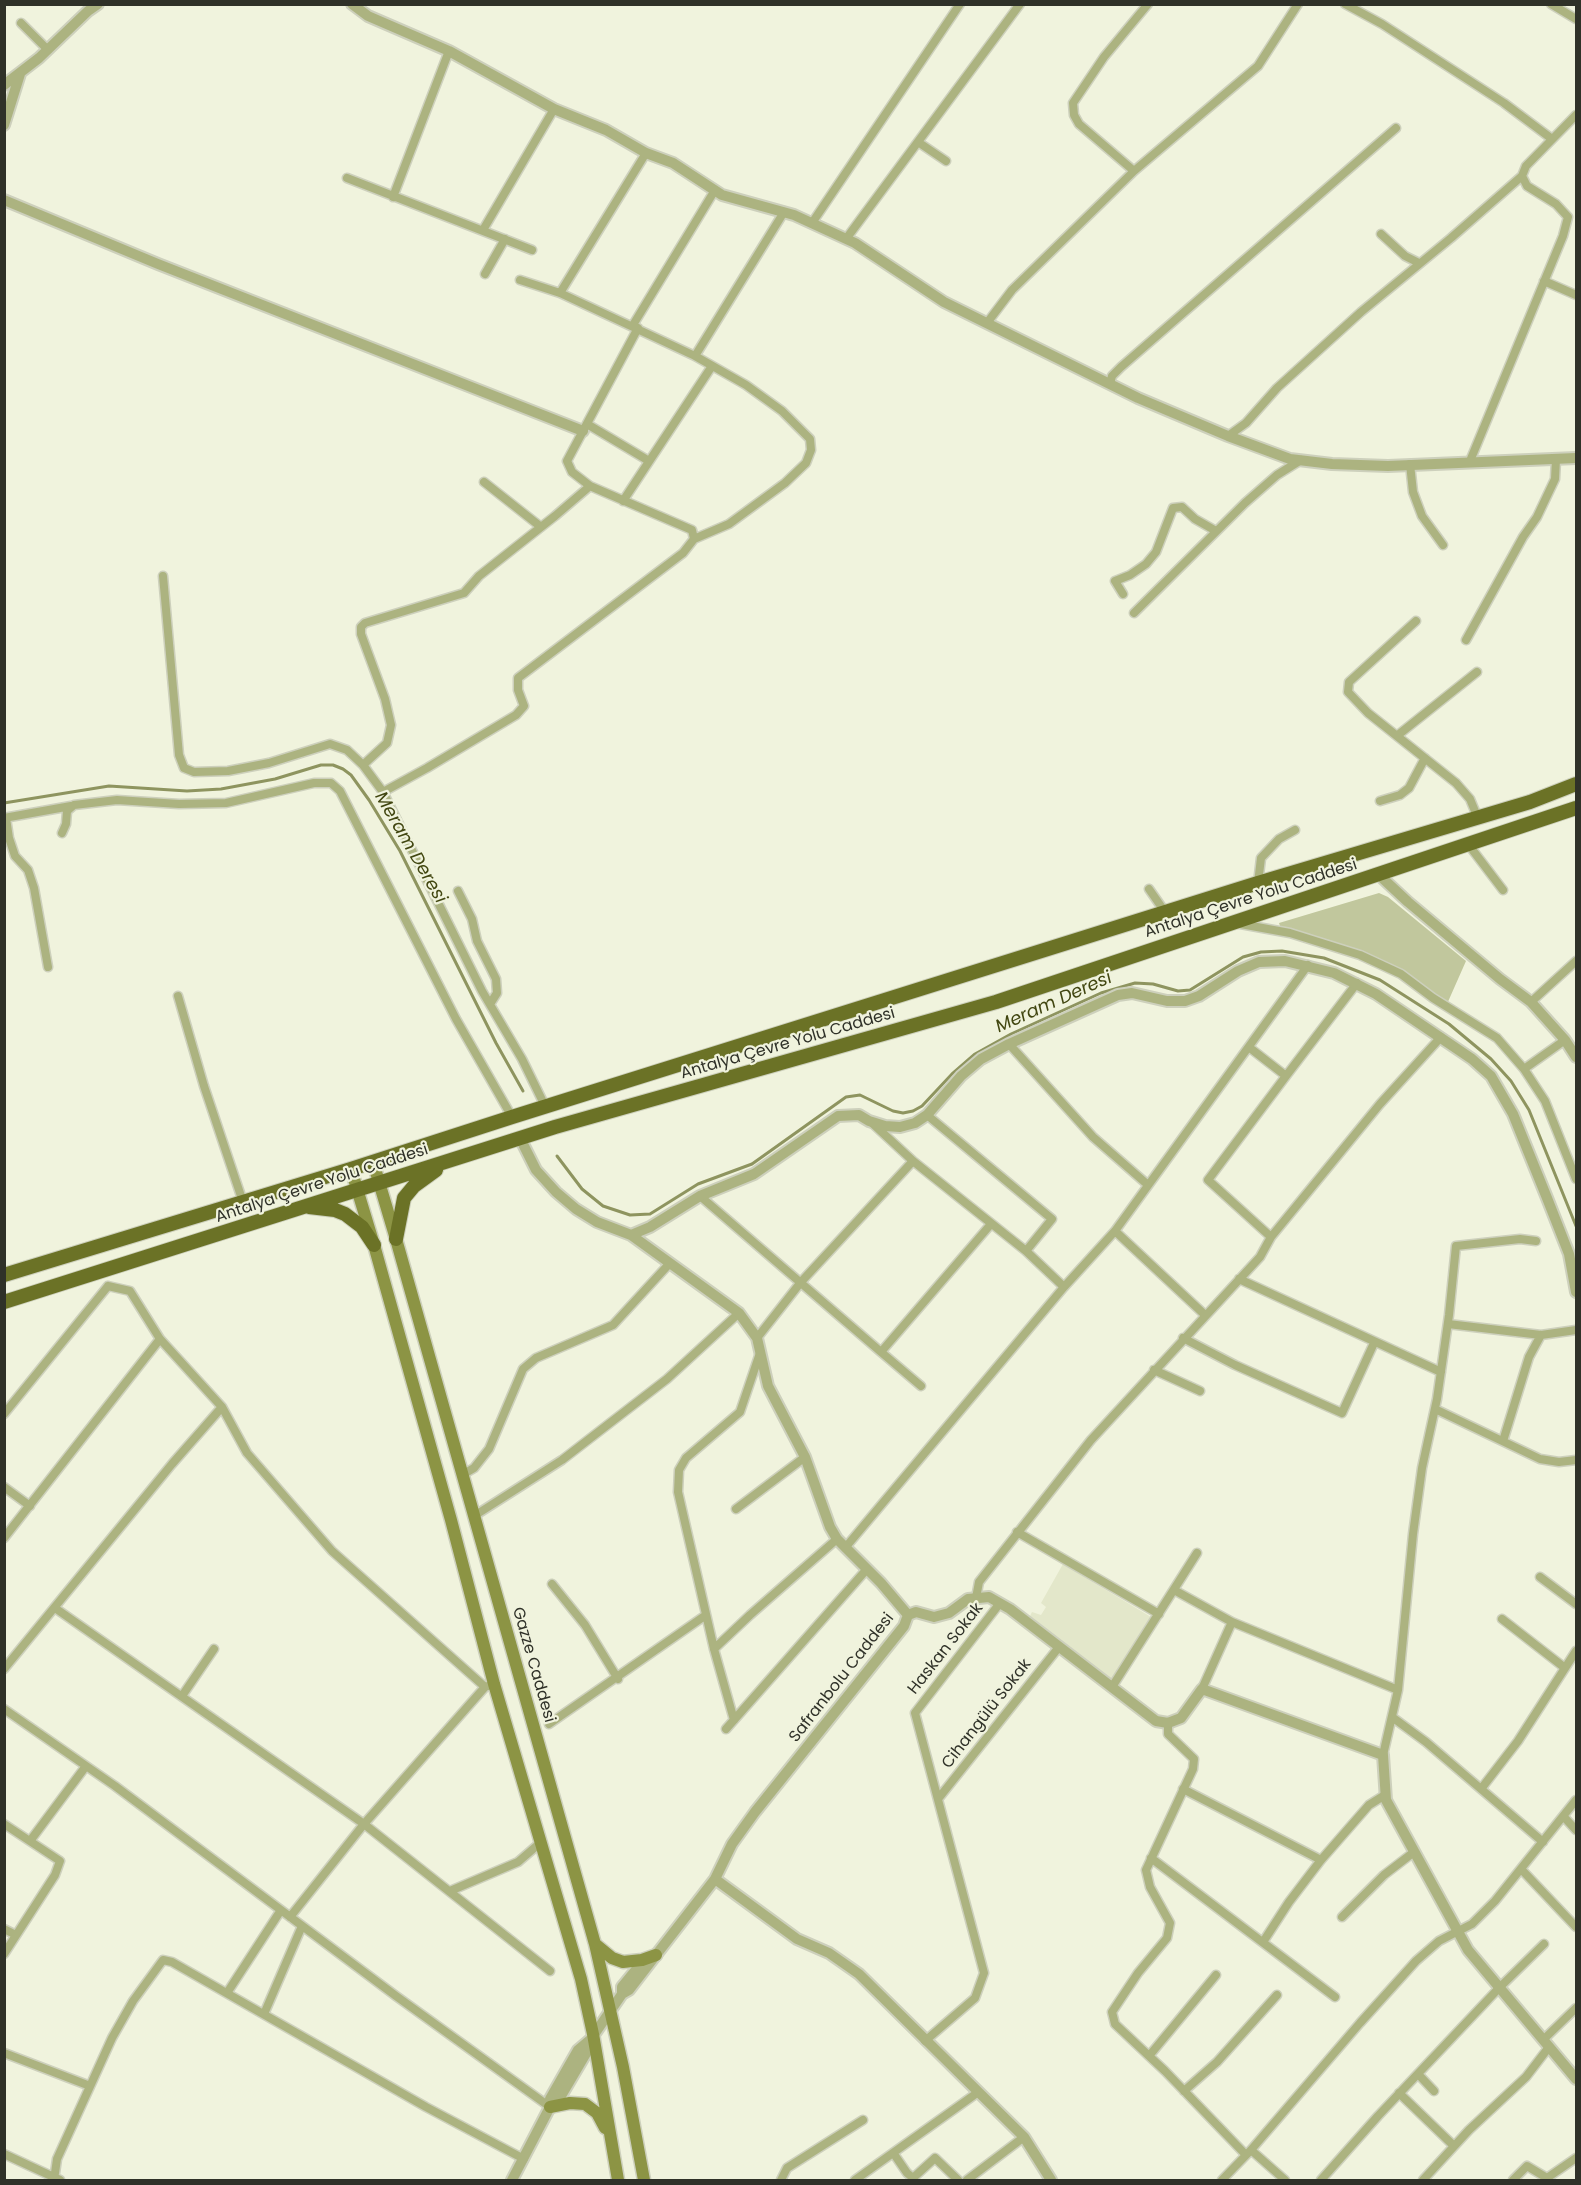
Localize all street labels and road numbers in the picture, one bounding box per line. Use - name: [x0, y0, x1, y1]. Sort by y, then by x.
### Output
- street label: Antalya Çevre Yolu Caddesi: [1142, 856, 1360, 942]
- street label: Antalya Çevre Yolu Caddesi: [679, 1004, 897, 1084]
- street label: Antalya Çevre Yolu Caddesi: [213, 1141, 431, 1227]
- street label: Haskan Sokak: [904, 1599, 988, 1699]
- street label: Gazze Caddesi: [507, 1605, 559, 1725]
- street label: Safranbolu Caddesi: [785, 1609, 899, 1747]
- street label: Cihangülü Sokak: [938, 1655, 1036, 1773]

